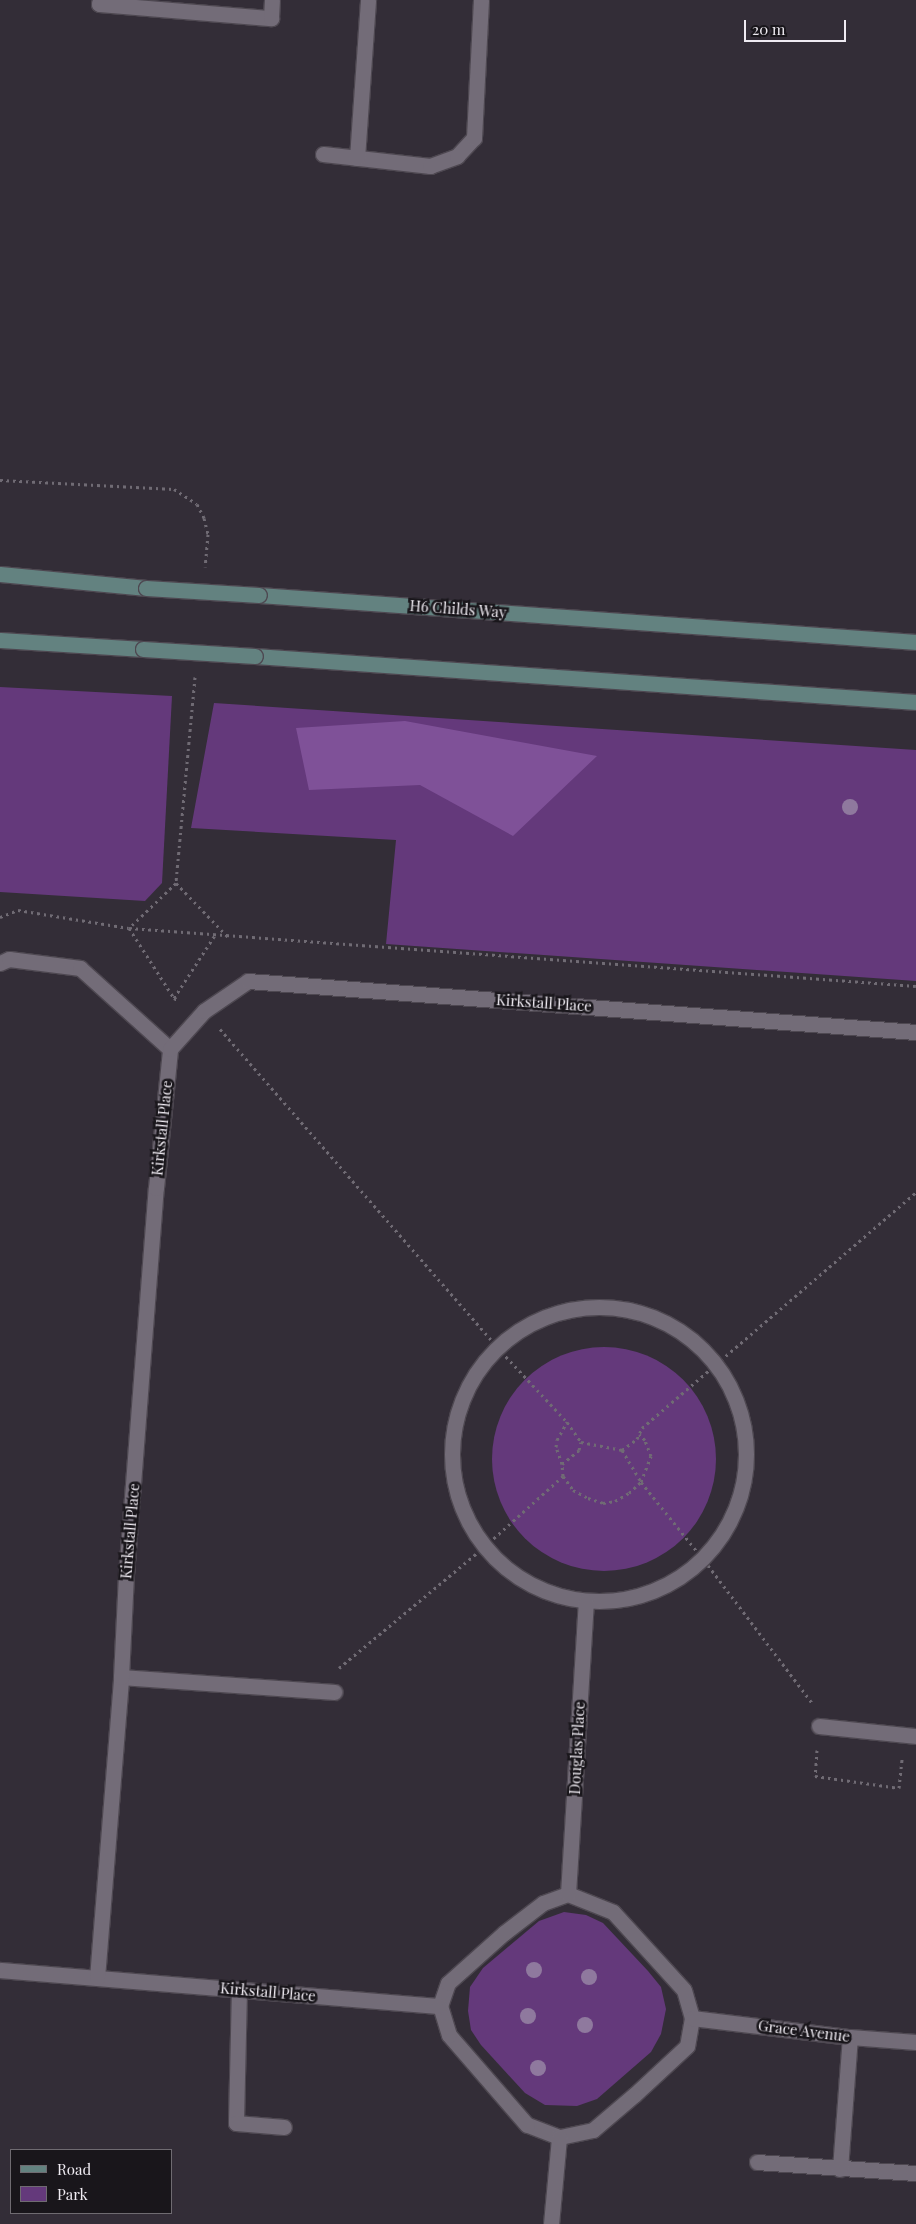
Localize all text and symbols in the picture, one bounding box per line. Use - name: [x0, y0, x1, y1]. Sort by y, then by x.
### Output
- scale bar: [746, 10, 848, 42]
- text: 20 m: [752, 19, 785, 39]
- street label: H6 Childs Way: [409, 597, 507, 621]
- street label: Kirkstall Place: [496, 991, 592, 1015]
- street label: Kirkstall Place: [148, 1079, 176, 1177]
- street label: Kirkstall Place: [117, 1482, 143, 1580]
- street label: Douglas Place: [566, 1701, 588, 1795]
- street label: Kirkstall Place: [219, 1979, 317, 2005]
- street label: Grace Avenue: [757, 2016, 851, 2046]
- legend: [10, 2149, 172, 2214]
- text: Road: [57, 2159, 91, 2179]
- text: Park: [57, 2184, 88, 2204]

